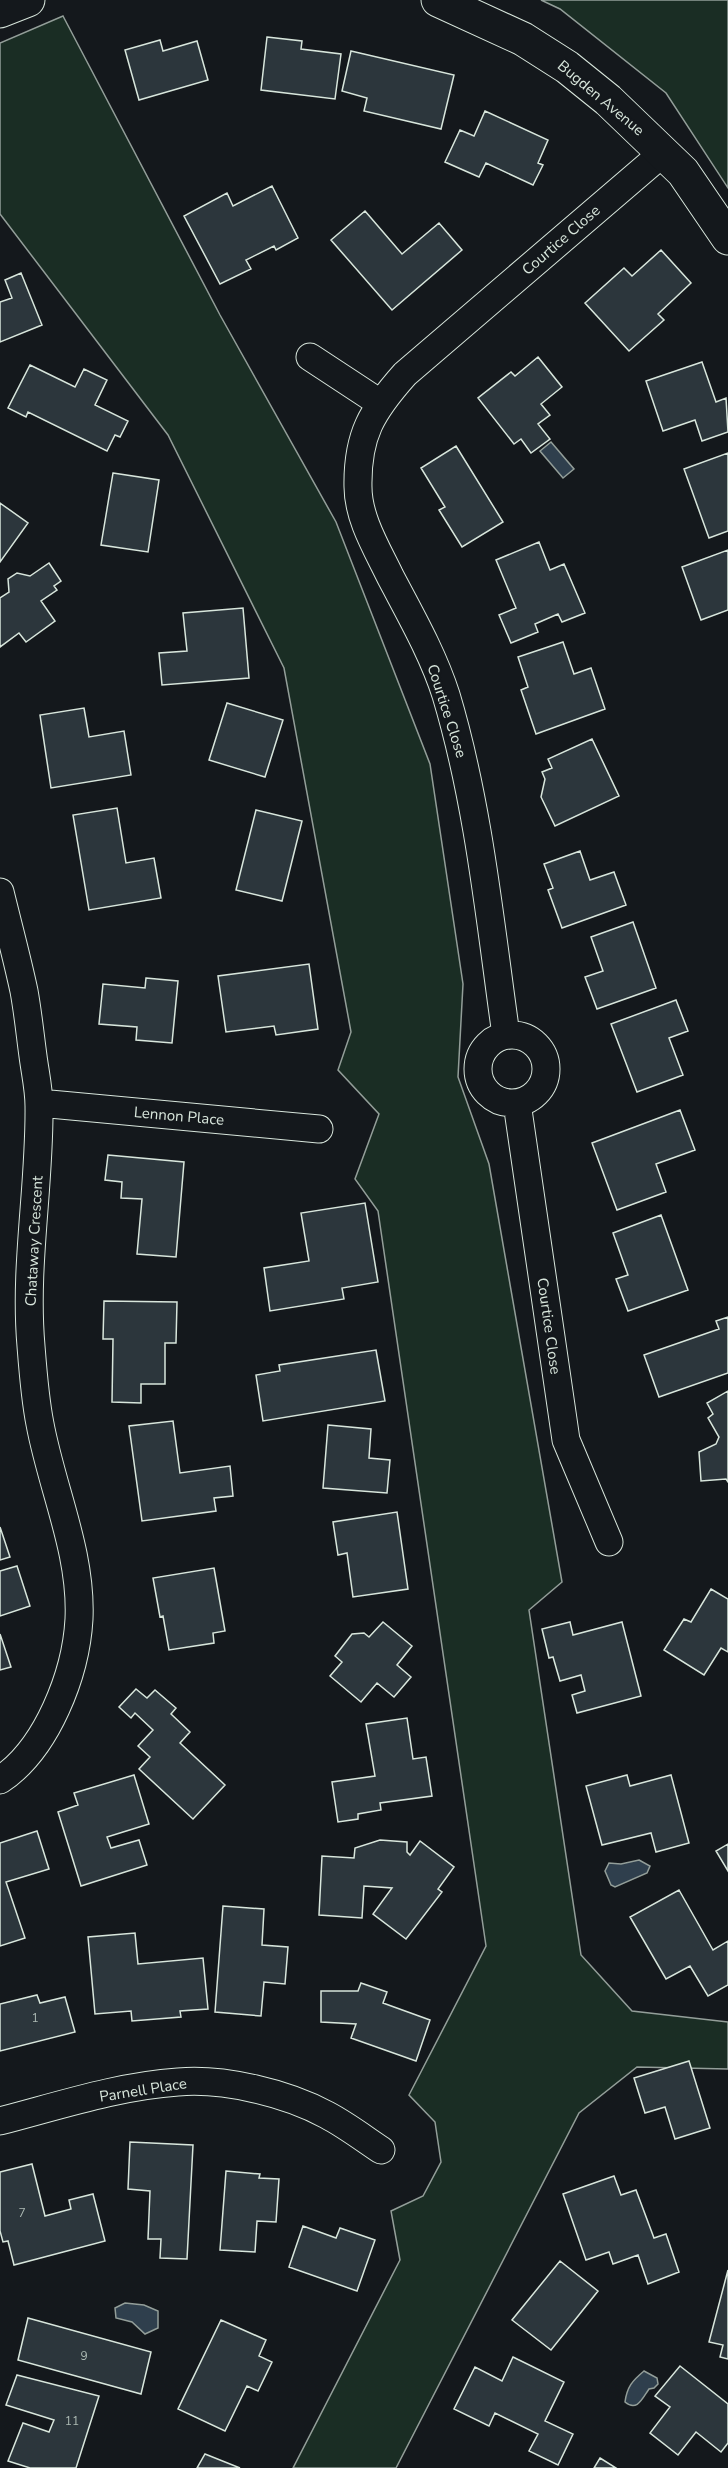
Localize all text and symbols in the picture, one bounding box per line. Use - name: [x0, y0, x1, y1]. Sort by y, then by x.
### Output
- street label: Bugden Avenue: [553, 56, 649, 140]
- street label: Courtice Close: [518, 200, 604, 280]
- street label: Courtice Close: [422, 662, 472, 760]
- street label: Lennon Place: [133, 1102, 225, 1130]
- street label: Chataway Crescent: [21, 1174, 47, 1307]
- street label: Courtice Close: [532, 1276, 566, 1376]
- house number: 1: [31, 2010, 39, 2026]
- street label: Parnell Place: [98, 2073, 188, 2107]
- house number: 7: [18, 2205, 26, 2221]
- house number: 9: [80, 2348, 88, 2364]
- house number: 11: [65, 2413, 79, 2429]

